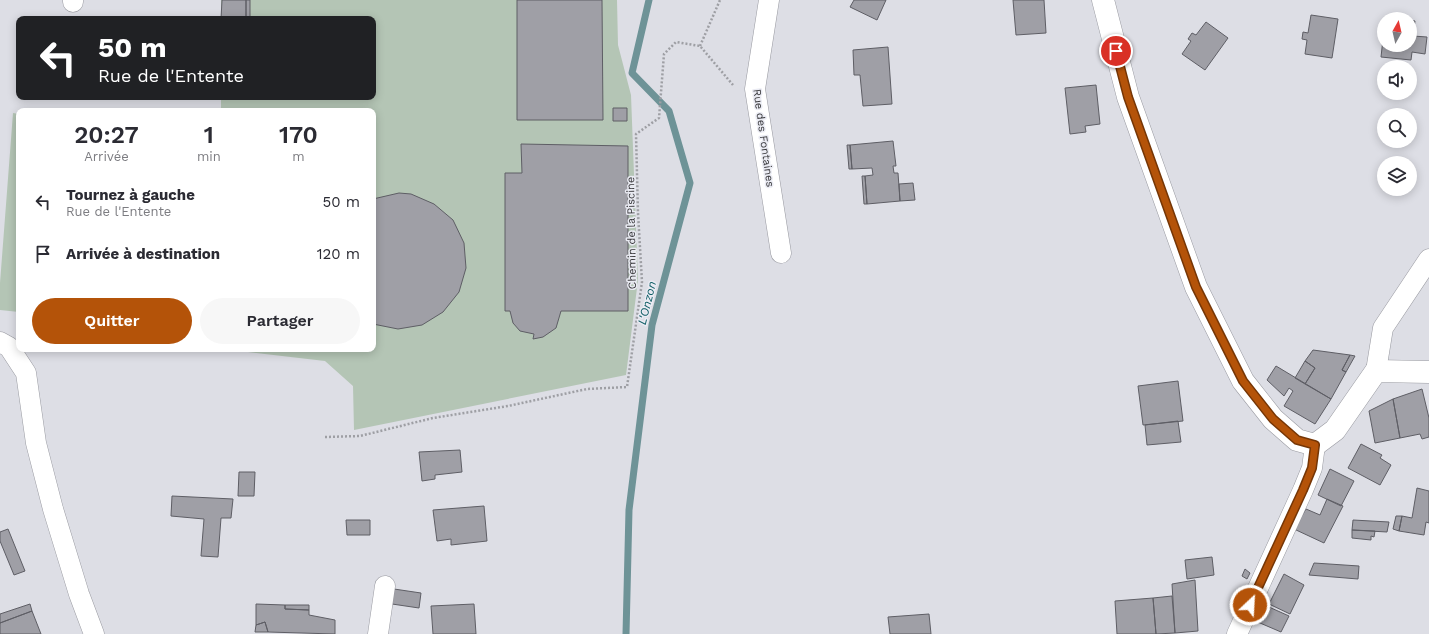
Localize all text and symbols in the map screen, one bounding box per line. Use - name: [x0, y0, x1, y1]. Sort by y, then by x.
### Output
- north arrow: [1377, 12, 1417, 52]
- map controls: [1377, 12, 1417, 196]
- text: 50 m: [98, 31, 167, 64]
- icon: left: [32, 32, 84, 84]
- pin: [1099, 34, 1133, 68]
- icon: arrive: [1105, 40, 1127, 62]
- button: sound: [1377, 60, 1417, 100]
- text: Rue de l'Entente: [98, 65, 244, 86]
- street label: Rue des Fontaines: [750, 88, 777, 188]
- button: search: [1377, 108, 1417, 148]
- text: 20:27: [74, 121, 139, 149]
- text: 1: [204, 121, 214, 149]
- text: 170: [279, 121, 318, 149]
- text: Arrivée: [84, 149, 129, 164]
- text: min: [197, 149, 221, 164]
- text: m: [292, 149, 305, 164]
- button: layers: [1377, 156, 1417, 196]
- street label: Chemin de la Piscine: [624, 177, 639, 289]
- text: Tournez à gauche: [66, 186, 195, 204]
- icon: left: [32, 191, 54, 213]
- text: 50 m: [323, 193, 360, 211]
- text: Rue de l'Entente: [66, 204, 171, 219]
- icon: arrive: [32, 243, 54, 265]
- text: Arrivée à destination: [66, 245, 220, 263]
- text: 120 m: [317, 245, 360, 263]
- water label: L'Onzon: [635, 280, 659, 326]
- button: Quitter: [32, 298, 192, 344]
- button: Partager: [200, 298, 360, 344]
- position arrow: [1229, 584, 1271, 626]

